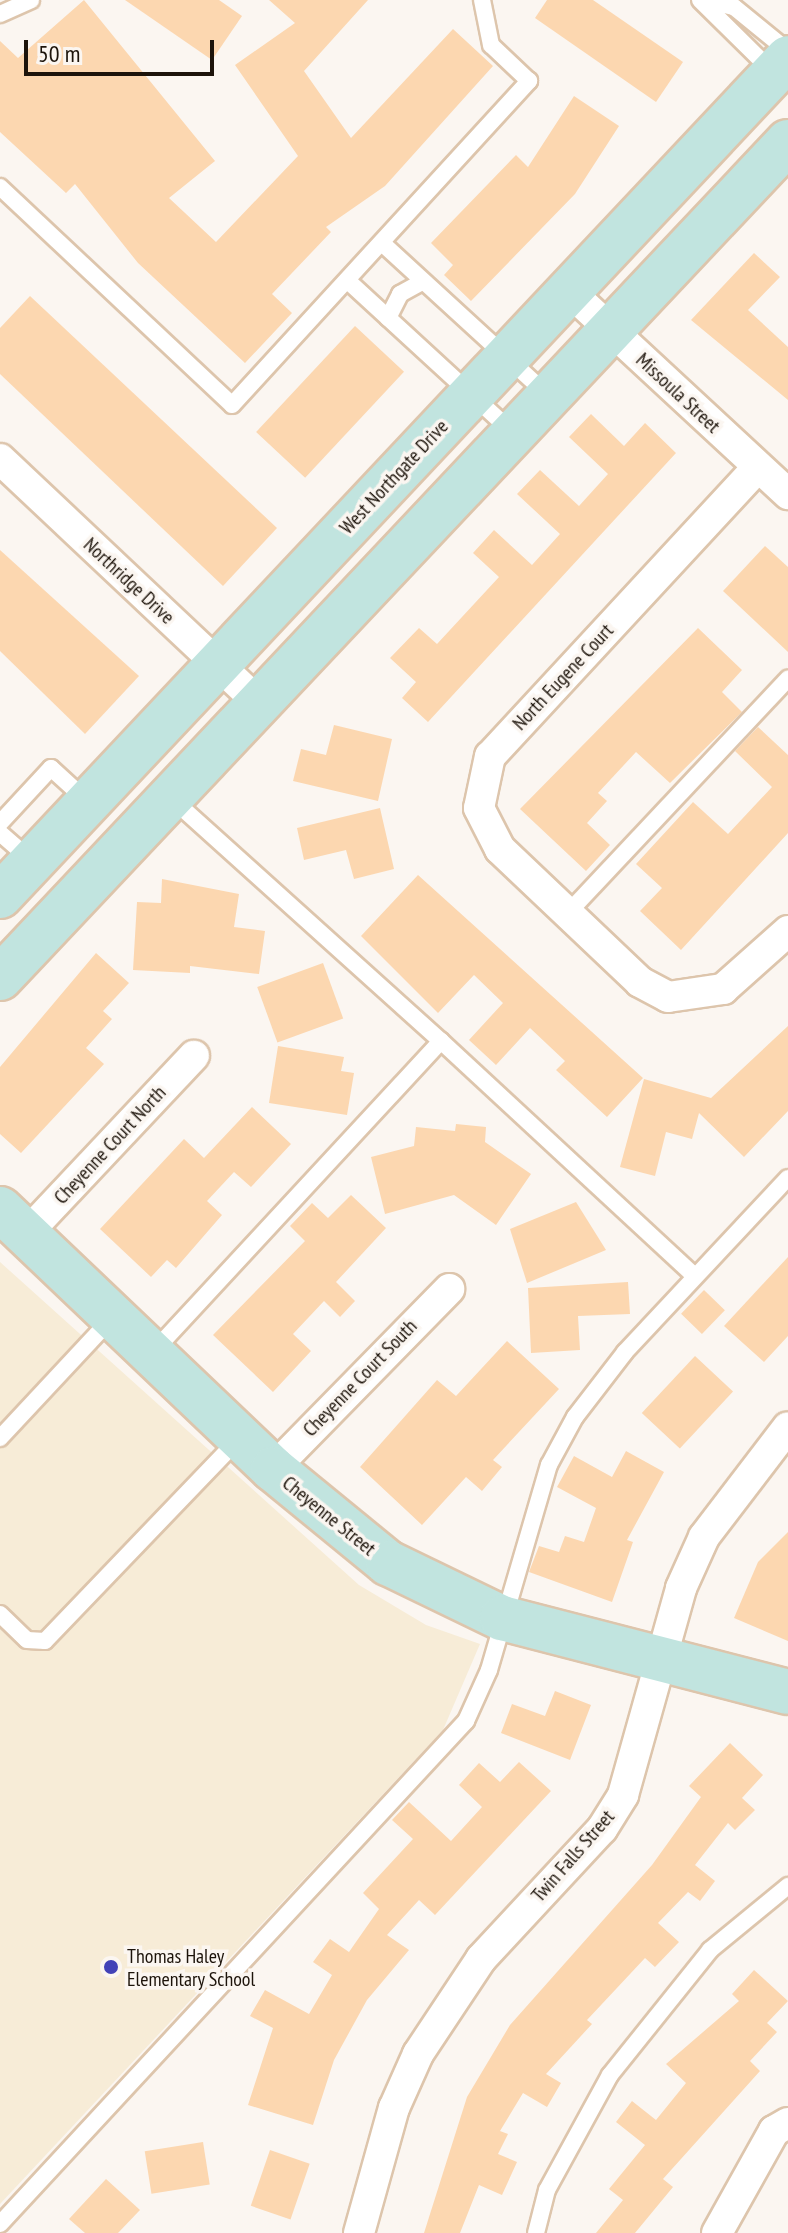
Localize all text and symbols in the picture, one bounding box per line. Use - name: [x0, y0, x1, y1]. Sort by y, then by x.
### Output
- scale bar: [28, 24, 218, 74]
- text: 50 m: [38, 38, 80, 69]
- street label: Missoula Street: [631, 348, 725, 438]
- street label: West Northgate Drive: [335, 415, 453, 539]
- street label: Northridge Drive: [79, 533, 179, 629]
- street label: North Eugene Court: [508, 619, 618, 735]
- street label: Cheyenne Court North: [49, 1081, 171, 1209]
- street label: Cheyenne Court South: [298, 1314, 422, 1442]
- street label: Cheyenne Street: [277, 1471, 381, 1561]
- street label: Twin Falls Street: [527, 1805, 619, 1907]
- place label: Thomas Haley Elementary School: [127, 1944, 256, 1991]
- marker: Thomas Haley Elementary School: [102, 1958, 120, 1976]

